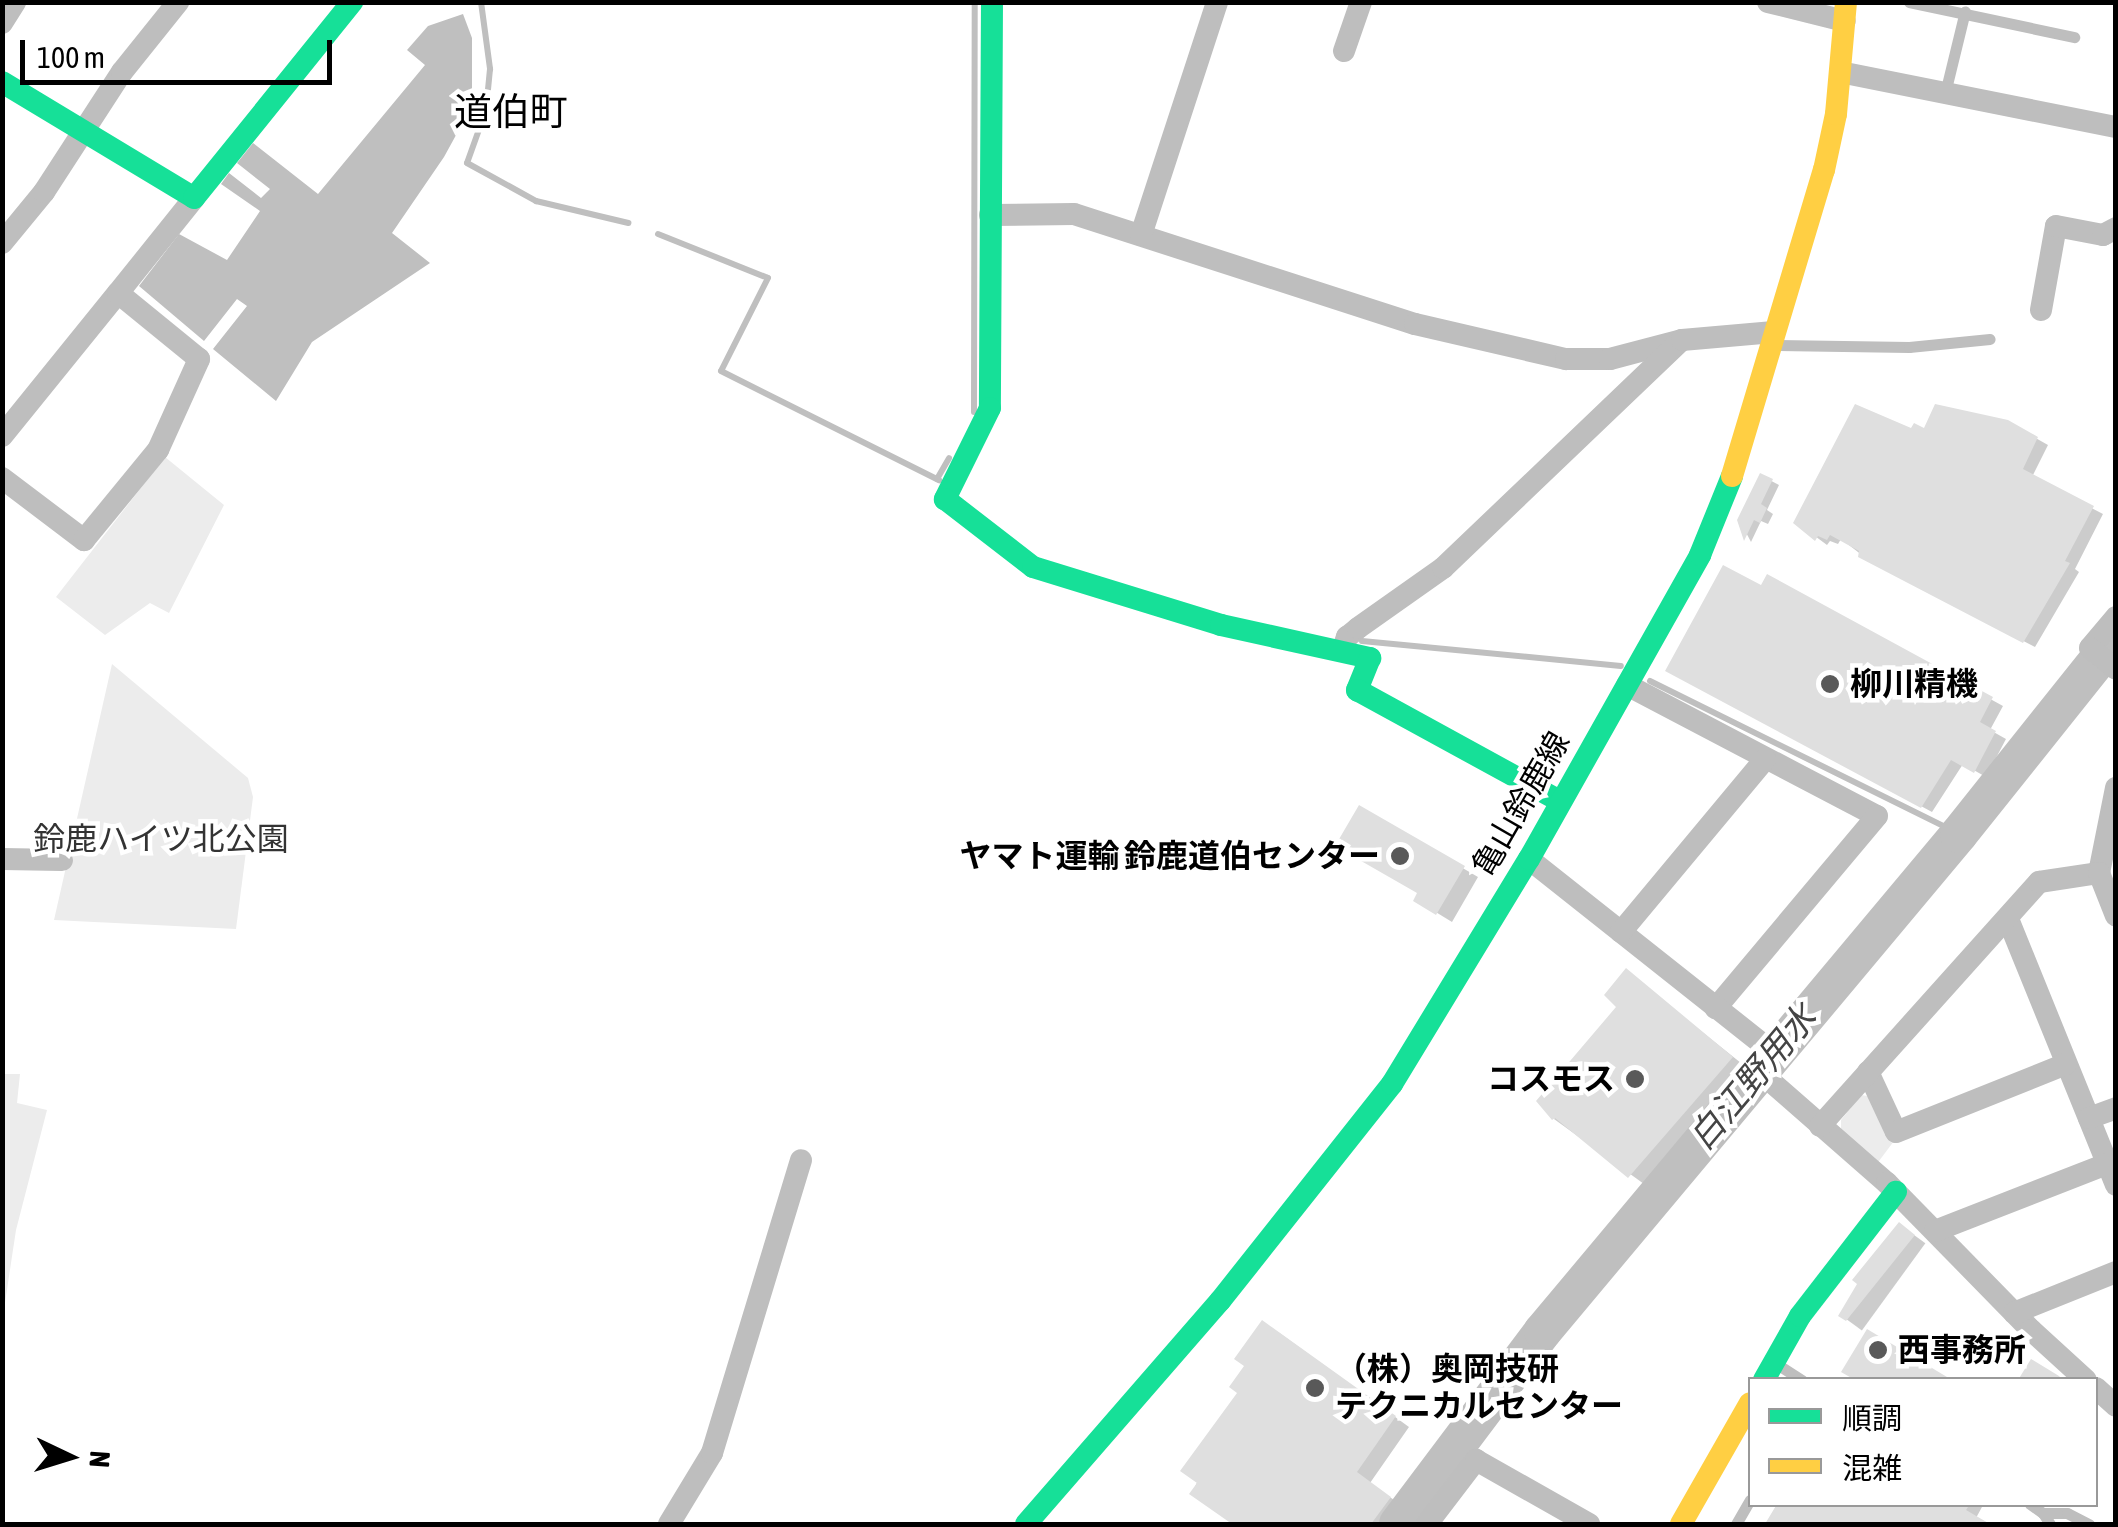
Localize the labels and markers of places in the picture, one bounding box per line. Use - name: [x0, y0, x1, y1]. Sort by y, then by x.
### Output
- place label: 柳川精機: [1850, 665, 1978, 703]
- marker: 柳川精機: [1819, 673, 1841, 695]
- place label: ヤマト運輸 鈴鹿道伯センター: [960, 837, 1380, 875]
- marker: ヤマト運輸 鈴鹿道伯センター: [1389, 845, 1411, 867]
- place label: コスモス: [1487, 1060, 1615, 1098]
- marker: コスモス: [1624, 1068, 1646, 1090]
- place label: 西事務所: [1898, 1331, 2026, 1369]
- marker: 西事務所: [1867, 1339, 1889, 1361]
- place label: （株）奥岡技研 テクニカルセンター: [1335, 1351, 1623, 1426]
- marker: （株）奥岡技研 テクニカルセンター: [1304, 1377, 1326, 1399]

